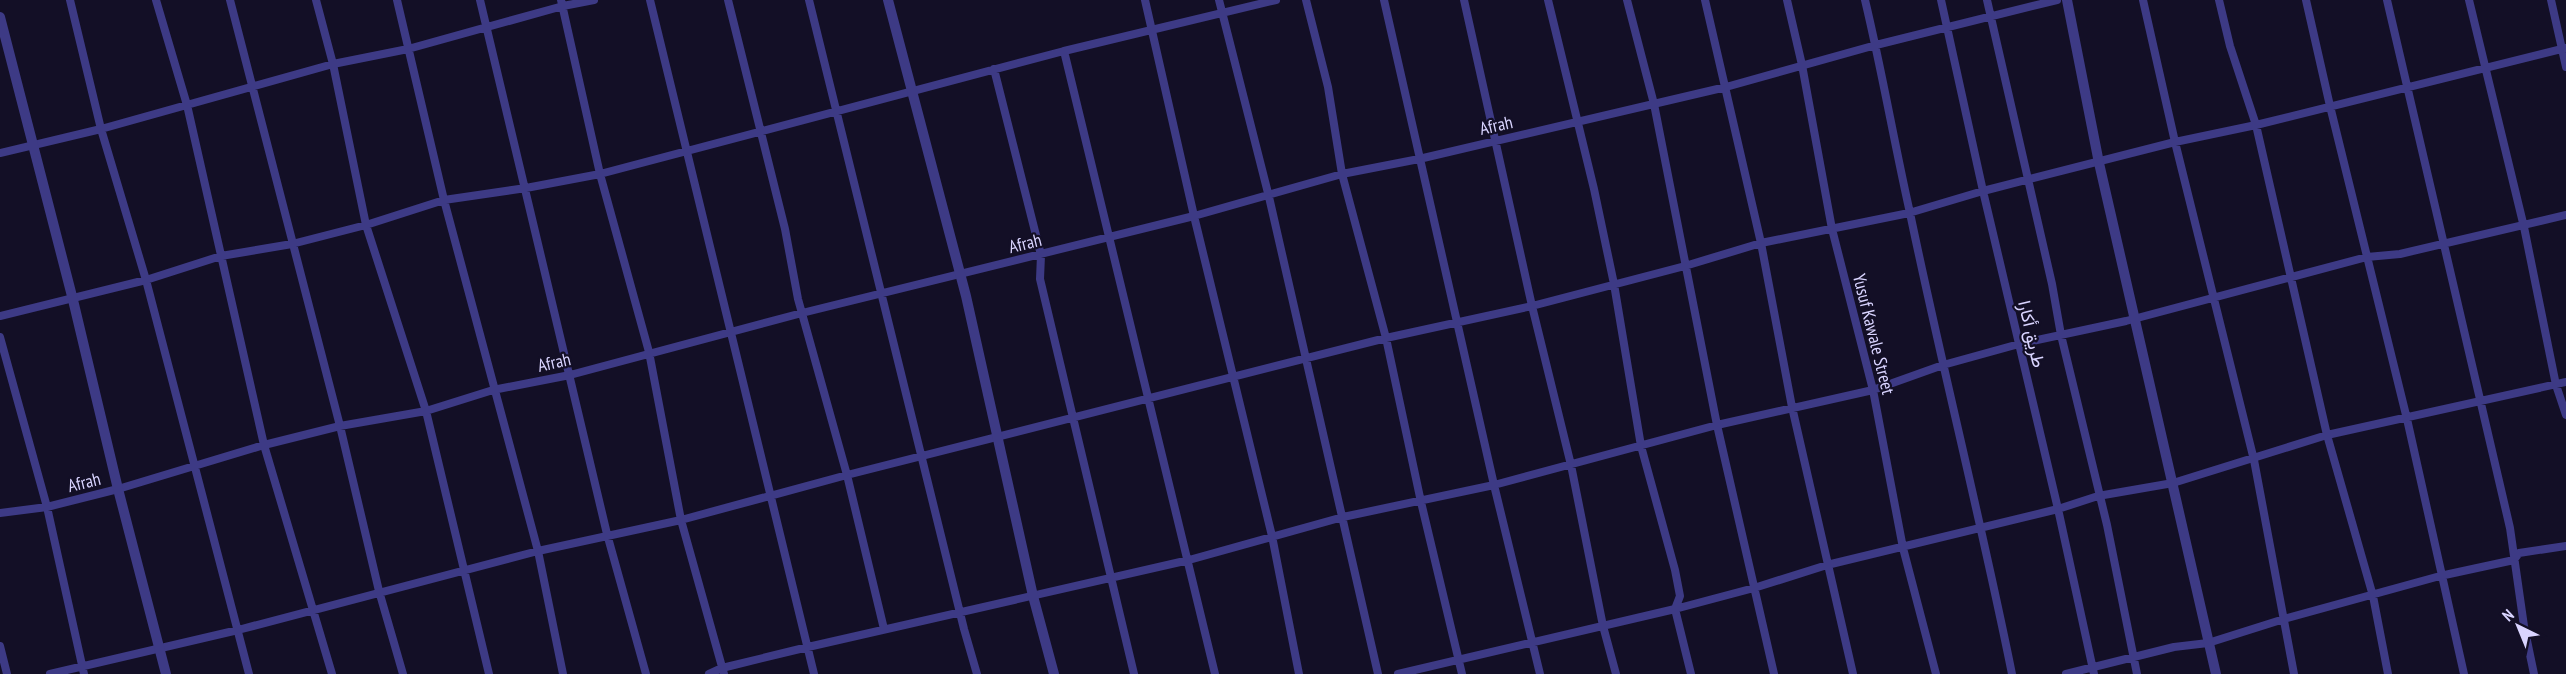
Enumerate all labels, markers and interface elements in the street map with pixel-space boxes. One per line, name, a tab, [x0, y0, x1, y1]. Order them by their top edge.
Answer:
street label: Afrah	[1477, 110, 1515, 140]
street label: Afrah	[1006, 228, 1044, 258]
street label: Yusuf Kawale Street	[1848, 271, 1900, 397]
street label: طريق أكارا	[2013, 298, 2051, 370]
street label: Afrah	[535, 347, 573, 377]
street label: Afrah	[65, 467, 103, 497]
north arrow	[2488, 596, 2548, 656]
text: N	[2498, 605, 2518, 625]

